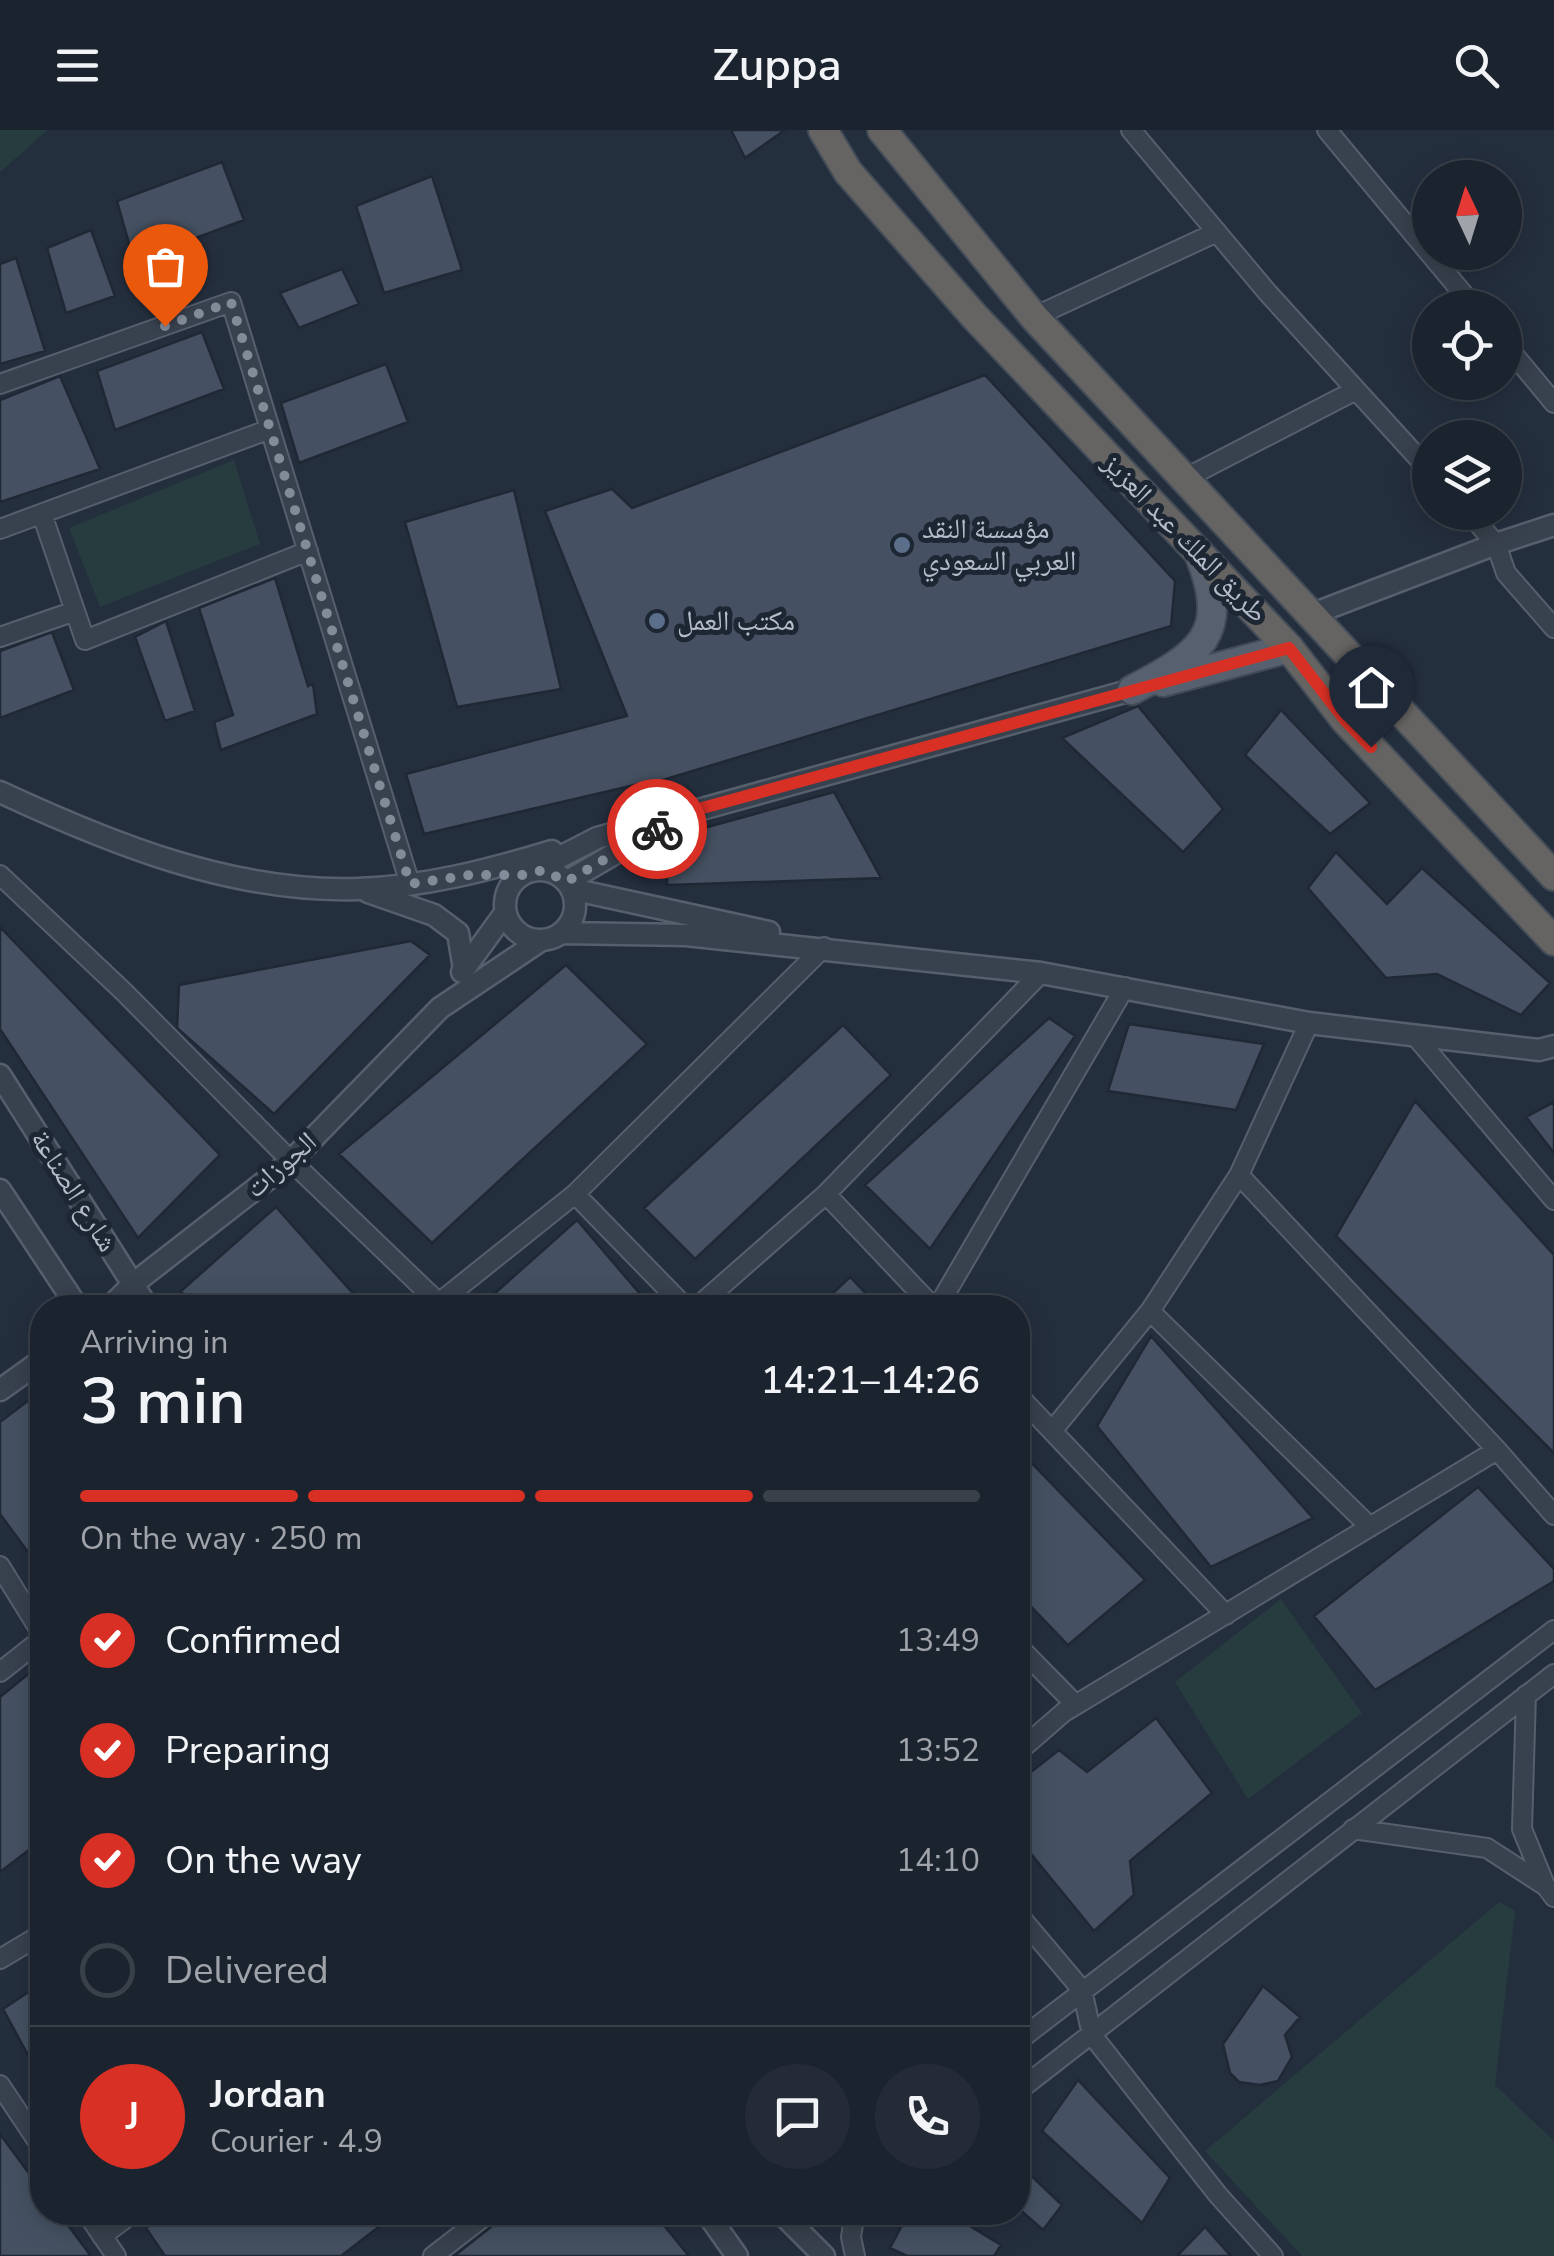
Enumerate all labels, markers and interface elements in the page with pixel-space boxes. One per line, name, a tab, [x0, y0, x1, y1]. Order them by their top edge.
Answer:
text: Zuppa	[712, 35, 842, 96]
icon: menu	[50, 38, 105, 93]
icon: search	[1449, 38, 1504, 93]
north arrow	[1412, 160, 1522, 270]
map controls	[1412, 160, 1522, 530]
pin	[123, 224, 208, 327]
icon: bag	[138, 239, 193, 294]
button: locate	[1412, 290, 1522, 400]
button: layers	[1412, 420, 1522, 530]
street label: طريق الملك عبد العزيز	[1093, 444, 1276, 631]
place label: مؤسسة النقد العربي السعودي	[922, 510, 1076, 583]
marker: مؤسسة النقد العربي السعودي	[891, 534, 913, 556]
place label: مكتب العمل	[677, 602, 795, 640]
marker: مكتب العمل	[646, 610, 668, 632]
pin	[1329, 645, 1414, 748]
icon: home	[1344, 660, 1399, 715]
courier	[607, 779, 707, 879]
icon: bike	[630, 802, 685, 857]
street label: شارع الصناعة	[22, 1123, 126, 1259]
street label: الجوزات	[237, 1123, 325, 1207]
text: Arriving in	[80, 1321, 228, 1364]
text: 14:21–14:26	[761, 1355, 980, 1406]
text: 3 min	[80, 1357, 246, 1446]
text: On the way · 250 m	[80, 1517, 362, 1560]
icon: check	[80, 1613, 135, 1668]
text: Confirmed	[165, 1615, 342, 1666]
text: 13:49	[896, 1619, 980, 1662]
icon: check	[80, 1723, 135, 1778]
text: Preparing	[165, 1725, 331, 1776]
text: 13:52	[896, 1729, 980, 1772]
icon: check	[80, 1833, 135, 1888]
text: On the way	[165, 1835, 361, 1886]
text: 14:10	[896, 1839, 980, 1882]
text: Delivered	[165, 1945, 329, 1996]
button: chat	[745, 2064, 850, 2169]
button: phone	[875, 2064, 980, 2169]
text: Jordan	[210, 2069, 326, 2120]
text: J	[126, 2091, 139, 2142]
text: Courier · 4.9	[210, 2120, 383, 2163]

